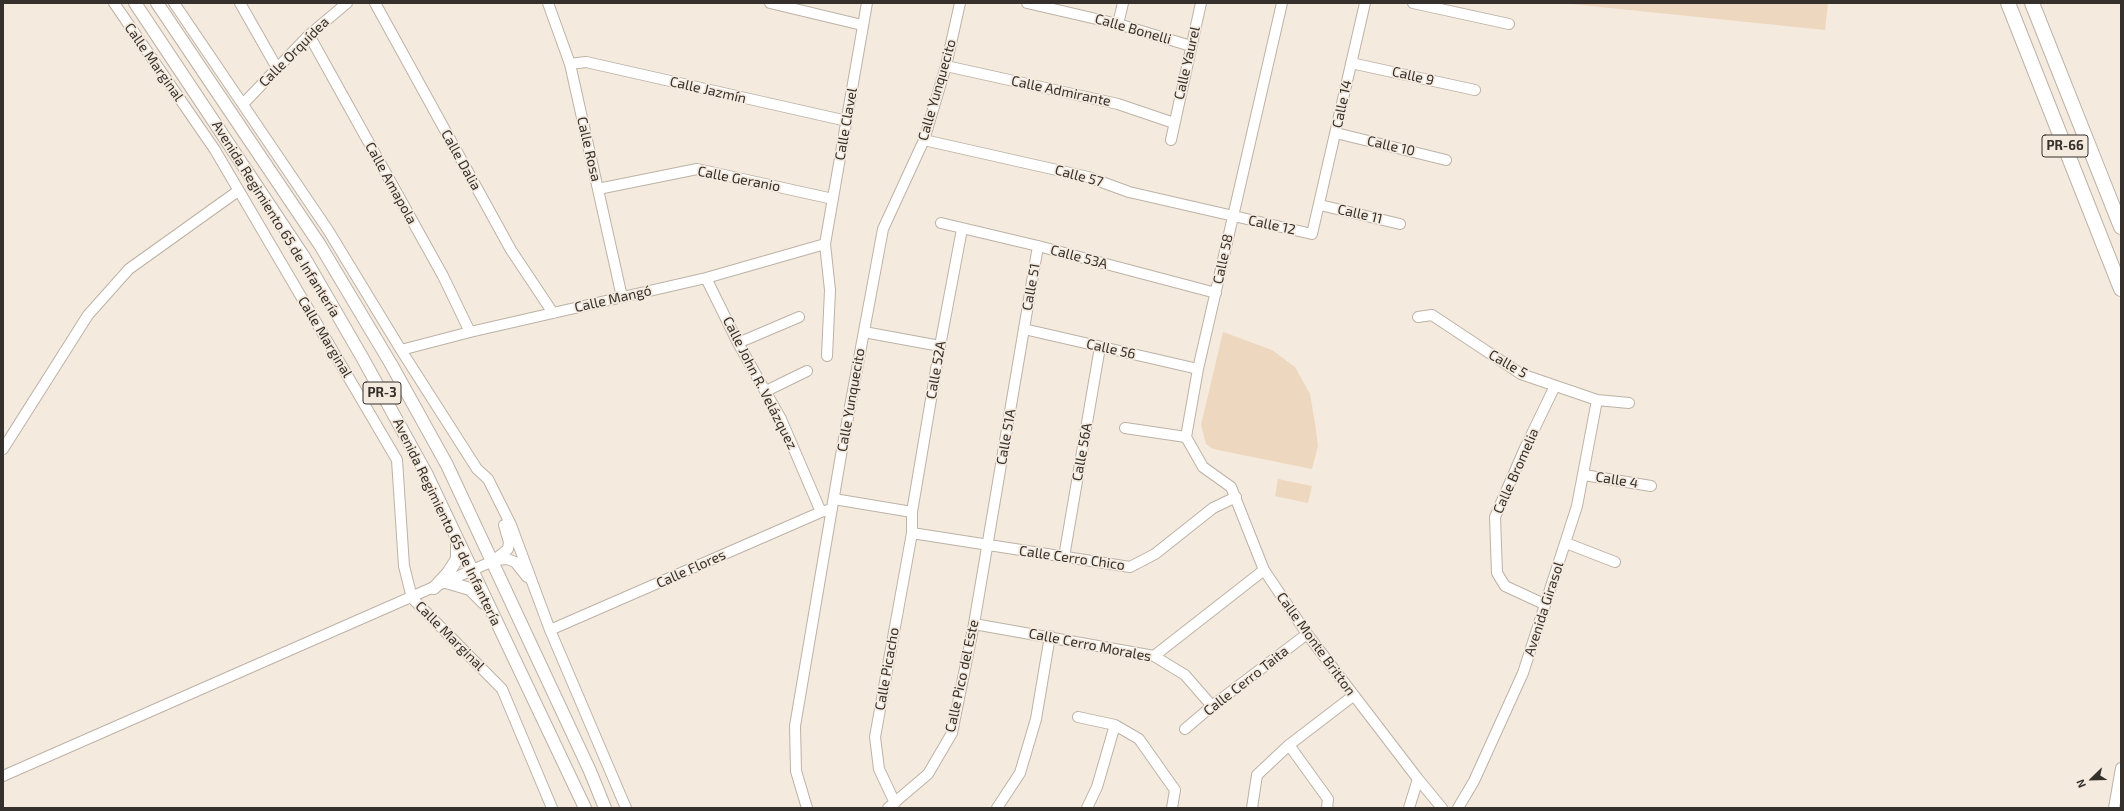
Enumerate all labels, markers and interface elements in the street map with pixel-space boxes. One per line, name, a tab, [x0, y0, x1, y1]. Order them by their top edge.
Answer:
street label: Calle Bonelli	[1093, 10, 1173, 48]
street label: Calle Orquídea	[255, 13, 333, 91]
street label: Calle Marginal	[121, 20, 187, 104]
street label: Calle Yaurel	[1170, 25, 1204, 101]
street label: Calle Yunquecito	[914, 37, 960, 143]
street label: Calle 9	[1390, 63, 1436, 89]
street label: Calle Admirante	[1010, 72, 1112, 110]
street label: Calle Jazmín	[668, 73, 748, 107]
street label: Calle 14	[1329, 78, 1355, 130]
street label: Calle Clavel	[831, 86, 861, 162]
street label: Calle Rosa	[573, 115, 605, 183]
street label: Avenida Regimiento 65 de Infantería	[208, 118, 344, 320]
street label: Calle Dalia	[437, 127, 485, 193]
street label: Calle 10	[1365, 132, 1417, 160]
road number: PR-66	[2042, 135, 2088, 157]
street label: Calle Amapola	[362, 139, 420, 227]
street label: Calle 57	[1053, 162, 1105, 190]
street label: Calle Geranio	[696, 163, 782, 195]
street label: Calle 11	[1336, 201, 1384, 227]
street label: Calle 12	[1247, 212, 1297, 238]
street label: Calle 58	[1210, 232, 1236, 286]
street label: Calle 53A	[1049, 241, 1109, 273]
street label: Calle 51	[1019, 262, 1043, 312]
street label: Calle Mangó	[573, 282, 653, 316]
street label: Calle Marginal	[294, 293, 356, 381]
street label: Calle John R. Velázquez	[719, 314, 801, 452]
street label: Calle 56	[1085, 335, 1137, 363]
street label: Calle 52A	[923, 340, 949, 400]
street label: Calle 5	[1486, 346, 1530, 382]
street label: Calle Yunquecito	[834, 347, 868, 453]
road number: PR-3	[363, 382, 401, 404]
street label: Calle 51A	[993, 408, 1019, 466]
street label: Avenida Regimiento 65 de Infantería	[389, 416, 505, 628]
street label: Calle 56A	[1069, 422, 1095, 482]
street label: Calle Bromelia	[1490, 426, 1542, 516]
street label: Calle 4	[1594, 468, 1640, 492]
street label: Calle Cerro Chico	[1018, 542, 1126, 574]
street label: Calle Flores	[654, 546, 728, 592]
street label: Avenida Girasol	[1521, 560, 1567, 658]
street label: Calle Monte Britton	[1273, 589, 1359, 699]
street label: Calle Marginal	[412, 598, 488, 674]
street label: Calle Pico del Este	[942, 618, 982, 734]
street label: Calle Cerro Morales	[1027, 625, 1153, 665]
street label: Calle Picacho	[871, 626, 903, 712]
street label: Calle Cerro Taita	[1200, 643, 1292, 719]
north arrow	[2072, 759, 2112, 799]
text: N	[2073, 778, 2088, 790]

